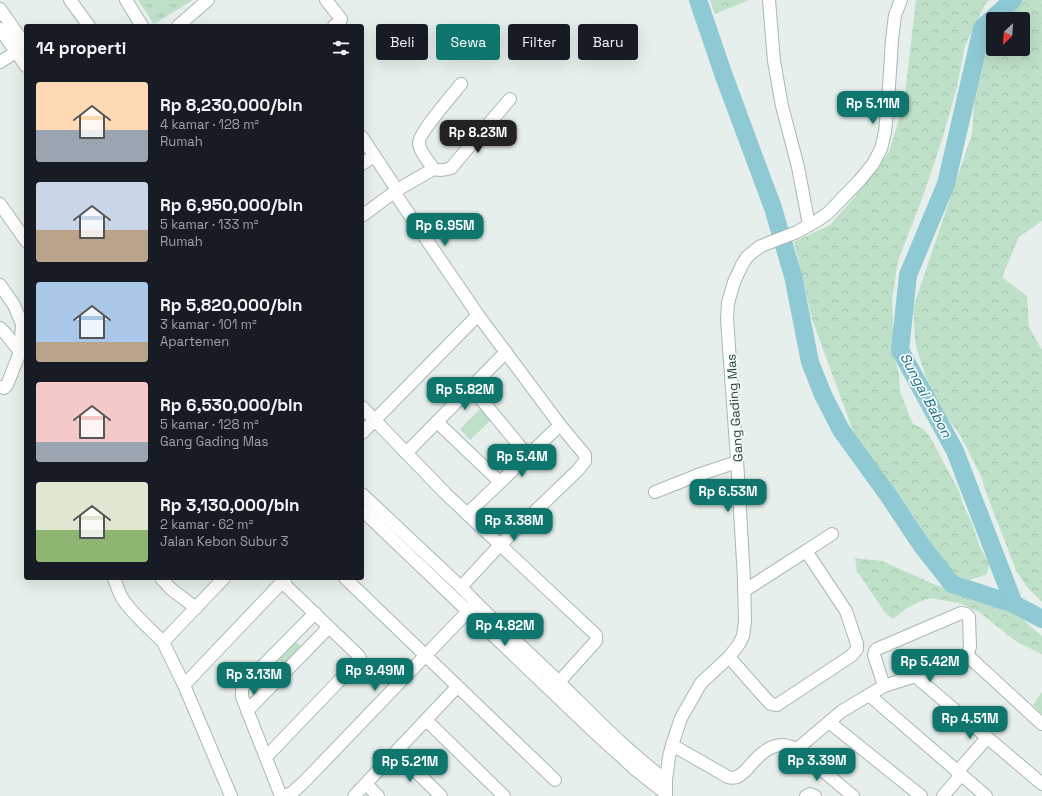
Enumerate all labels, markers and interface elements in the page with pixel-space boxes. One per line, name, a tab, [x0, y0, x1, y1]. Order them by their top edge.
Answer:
north arrow	[986, 12, 1030, 56]
map controls	[986, 12, 1030, 56]
chip: Beli	[376, 24, 428, 60]
chip: Sewa	[436, 24, 500, 60]
chip: Filter	[508, 24, 570, 60]
chip: Baru	[578, 24, 638, 60]
text: 14 properti	[36, 37, 126, 59]
icon: filters	[330, 37, 352, 59]
pin: Rp 5.11M	[832, 91, 914, 125]
text: Rp 8,230,000/bln	[160, 94, 303, 116]
text: Rp 5.11M	[846, 95, 900, 112]
icon: home	[68, 98, 116, 146]
text: 4 kamar · 128 m²	[160, 116, 259, 133]
pin: Rp 8.23M	[437, 120, 519, 154]
text: Rp 8.23M	[449, 124, 507, 141]
text: Rumah	[160, 133, 203, 150]
text: Rp 6,950,000/bln	[160, 194, 303, 216]
icon: home	[68, 198, 116, 246]
pin: Rp 6.95M	[404, 213, 486, 247]
text: 5 kamar · 133 m²	[160, 216, 259, 233]
text: Rp 6.95M	[416, 217, 474, 234]
text: Rumah	[160, 233, 203, 250]
text: Rp 5,820,000/bln	[160, 294, 303, 316]
icon: home	[68, 298, 116, 346]
text: 3 kamar · 101 m²	[160, 316, 257, 333]
text: Apartemen	[160, 333, 229, 350]
water label: Sungai Babon	[896, 350, 956, 441]
street label: Gang Gading Mas	[722, 353, 747, 463]
pin: Rp 5.82M	[424, 377, 506, 411]
text: Rp 5.82M	[436, 381, 494, 398]
text: Rp 6,530,000/bln	[160, 394, 303, 416]
icon: home	[68, 398, 116, 446]
text: 5 kamar · 128 m²	[160, 416, 259, 433]
text: Gang Gading Mas	[160, 433, 268, 450]
pin: Rp 5.4M	[485, 444, 559, 478]
text: Rp 5.4M	[496, 448, 548, 465]
pin: Rp 6.53M	[687, 479, 769, 513]
text: Rp 6.53M	[699, 483, 757, 500]
text: Rp 3,130,000/bln	[160, 494, 299, 516]
icon: home	[68, 498, 116, 546]
pin: Rp 3.38M	[473, 508, 555, 542]
text: Rp 3.38M	[485, 512, 543, 529]
text: 2 kamar · 62 m²	[160, 516, 253, 533]
text: Jalan Kebon Subur 3	[160, 533, 288, 550]
pin: Rp 4.82M	[464, 613, 546, 647]
text: Rp 4.82M	[476, 617, 534, 634]
pin: Rp 5.42M	[889, 649, 971, 683]
text: Rp 5.42M	[901, 653, 959, 670]
pin: Rp 9.49M	[334, 658, 416, 692]
pin: Rp 3.13M	[213, 662, 295, 696]
text: Rp 9.49M	[345, 662, 405, 679]
text: Rp 3.13M	[226, 666, 282, 683]
pin: Rp 4.51M	[929, 706, 1011, 740]
text: Rp 4.51M	[942, 710, 998, 727]
pin: Rp 3.39M	[776, 748, 858, 782]
pin: Rp 5.21M	[369, 749, 451, 783]
text: Rp 3.39M	[788, 752, 847, 769]
text: Rp 5.21M	[382, 753, 438, 770]

